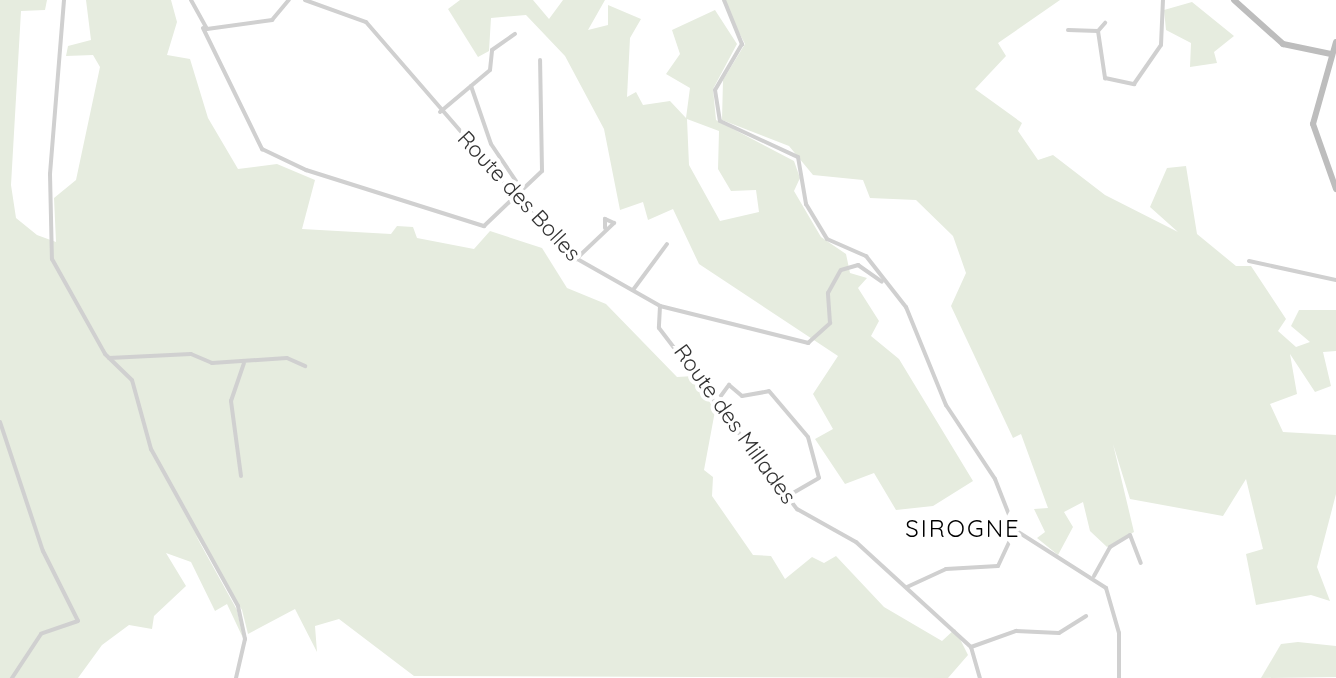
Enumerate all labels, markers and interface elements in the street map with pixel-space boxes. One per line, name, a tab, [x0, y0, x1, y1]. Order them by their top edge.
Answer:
street label: Route des Bolles	[452, 125, 586, 267]
street label: Route des Millades	[668, 339, 802, 509]
district label: SIROGNE	[905, 515, 1021, 543]

